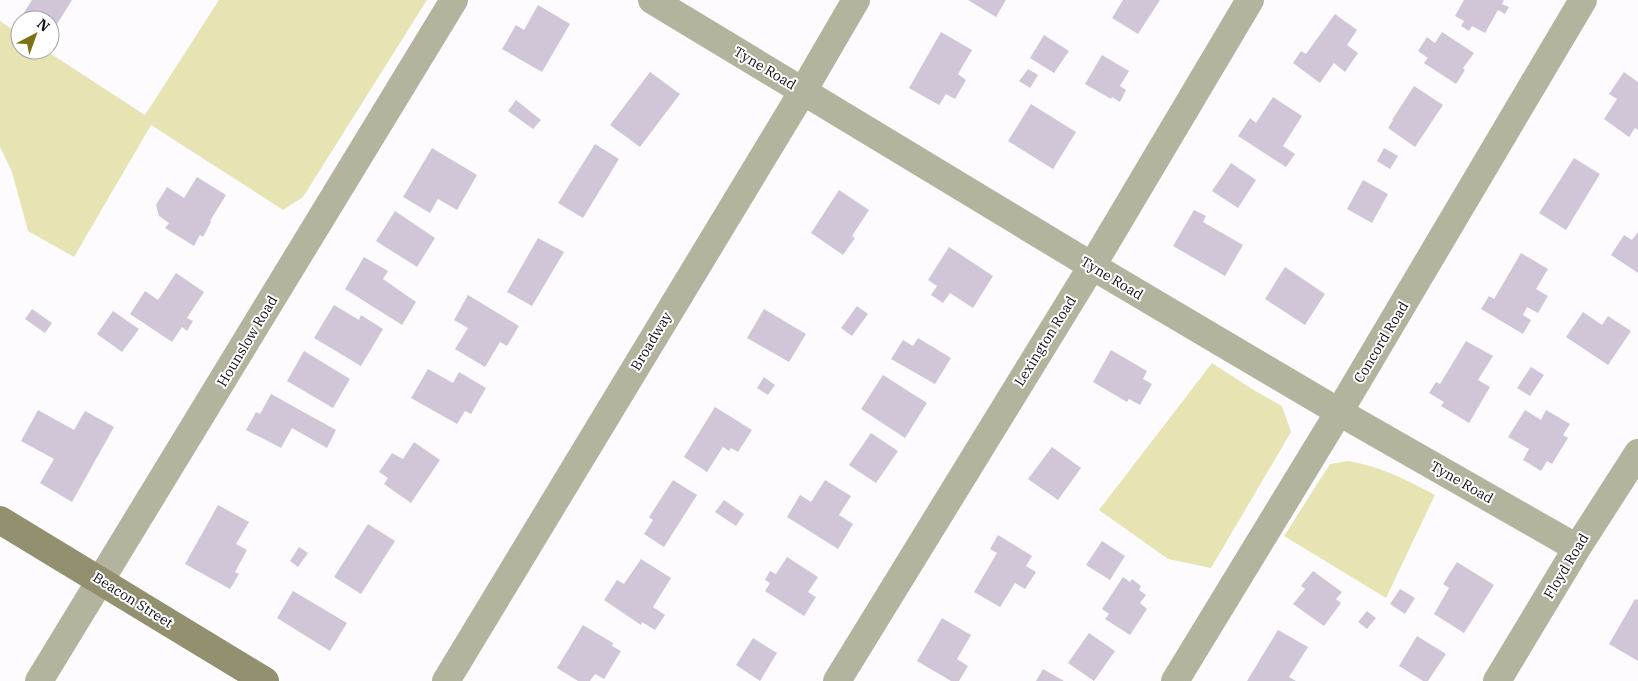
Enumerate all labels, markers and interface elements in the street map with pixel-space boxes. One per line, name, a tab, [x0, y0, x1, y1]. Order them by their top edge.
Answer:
north arrow	[10, 10, 60, 60]
text: N	[33, 15, 54, 36]
street label: Tyne Road	[730, 42, 800, 94]
street label: Tyne Road	[1077, 252, 1147, 304]
street label: Hounslow Road	[213, 292, 281, 390]
street label: Lexington Road	[1010, 292, 1080, 389]
street label: Concord Road	[1350, 297, 1413, 386]
street label: Broadway	[626, 308, 676, 374]
street label: Tyne Road	[1427, 457, 1497, 507]
street label: Floyd Road	[1539, 530, 1593, 602]
street label: Beacon Street	[90, 568, 176, 632]

